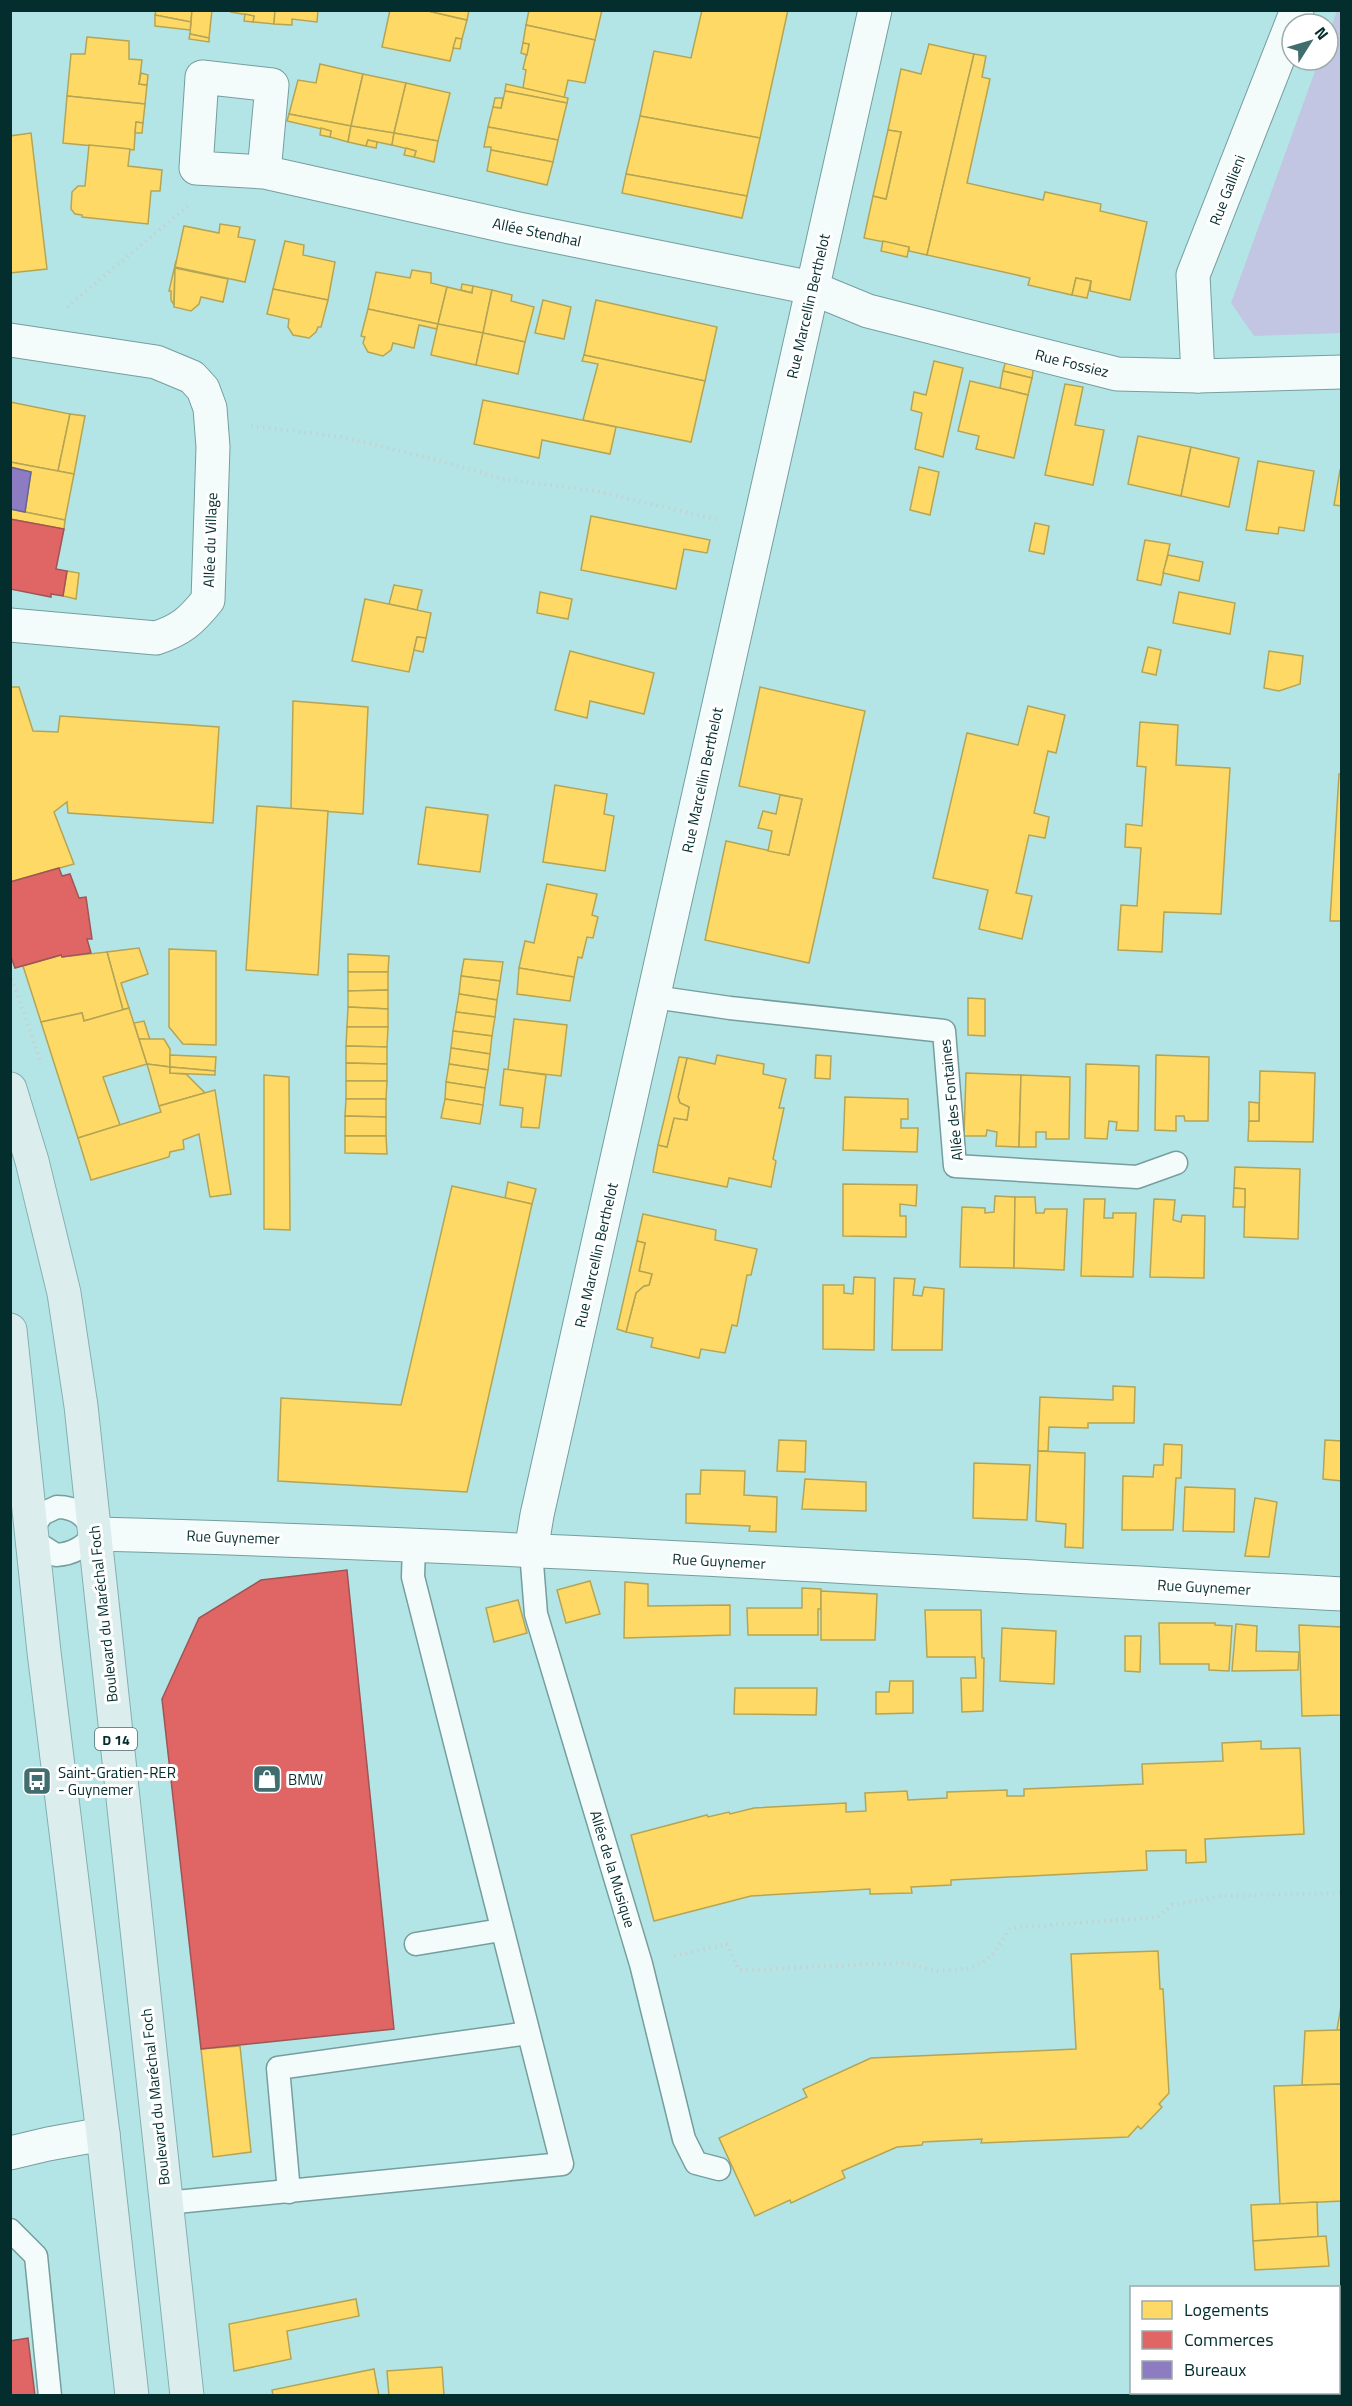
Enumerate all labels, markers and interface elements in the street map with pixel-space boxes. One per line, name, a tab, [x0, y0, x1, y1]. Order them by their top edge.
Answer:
north arrow	[1280, 12, 1340, 72]
text: N	[1309, 21, 1335, 45]
street label: Rue Gallieni	[1203, 151, 1251, 229]
street label: Allée Stendhal	[491, 211, 583, 253]
street label: Rue Marcellin Berthelot	[780, 230, 836, 381]
street label: Rue Fossiez	[1033, 343, 1111, 383]
street label: Allée du Village	[197, 492, 223, 588]
street label: Rue Marcellin Berthelot	[675, 704, 729, 855]
street label: Allée des Fontaines	[933, 1038, 969, 1162]
street label: Rue Marcellin Berthelot	[568, 1179, 624, 1330]
street label: Boulevard du Maréchal Foch	[82, 1524, 124, 1704]
street label: Rue Guynemer	[186, 1524, 280, 1550]
street label: Rue Guynemer	[672, 1547, 766, 1575]
street label: Rue Guynemer	[1157, 1573, 1251, 1601]
road number: D 14	[95, 1728, 137, 1750]
place label: Saint-Gratien-RER - Guynemer	[58, 1761, 176, 1801]
shop icon: BMW	[251, 1763, 283, 1795]
bus stop icon: Saint-Gratien-RER - Guynemer	[21, 1765, 53, 1797]
place label: BMW	[288, 1768, 323, 1791]
street label: Allée de la Musique	[584, 1807, 642, 1931]
street label: Boulevard du Maréchal Foch	[134, 2007, 176, 2187]
legend	[1130, 2286, 1340, 2394]
text: Logements	[1184, 2296, 1269, 2323]
text: Commerces	[1184, 2326, 1274, 2353]
text: Bureaux	[1184, 2356, 1247, 2383]

